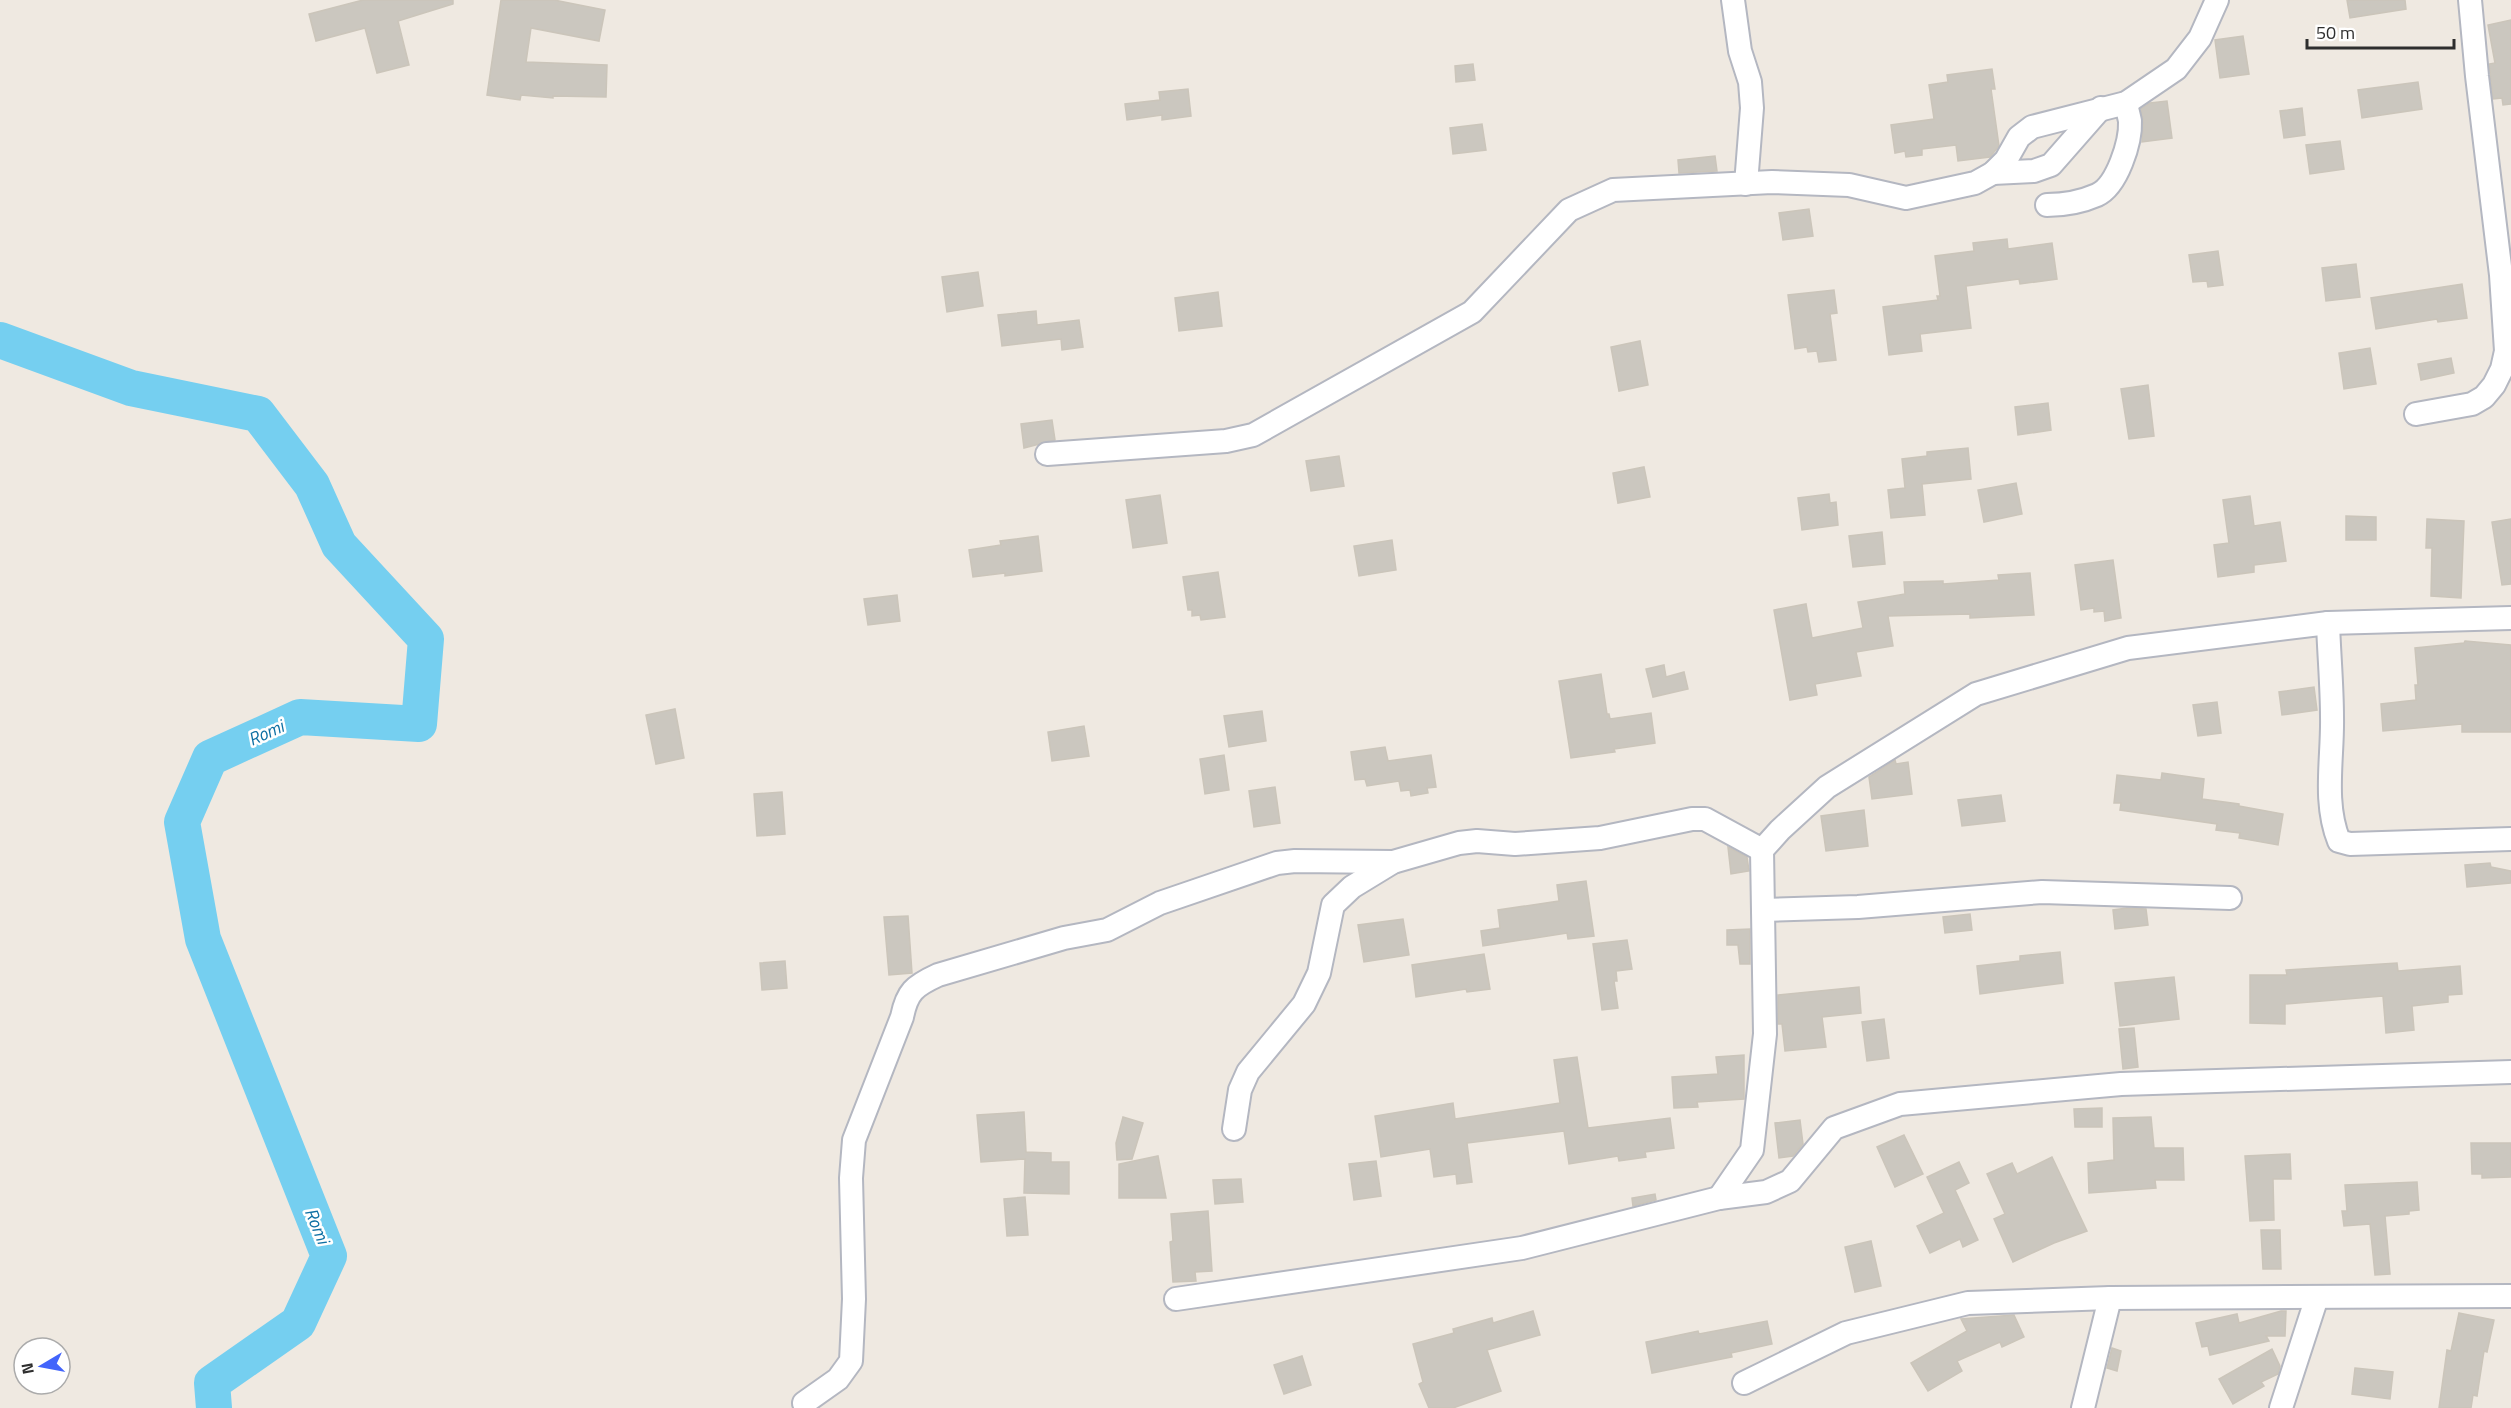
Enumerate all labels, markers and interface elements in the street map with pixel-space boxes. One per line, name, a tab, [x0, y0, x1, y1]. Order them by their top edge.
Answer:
scale bar	[2307, 12, 2454, 50]
text: 50 m	[2316, 19, 2355, 46]
water label: Romi	[244, 712, 290, 752]
water label: Romi	[298, 1204, 338, 1250]
north arrow	[12, 1336, 72, 1396]
text: N	[14, 1361, 40, 1376]

